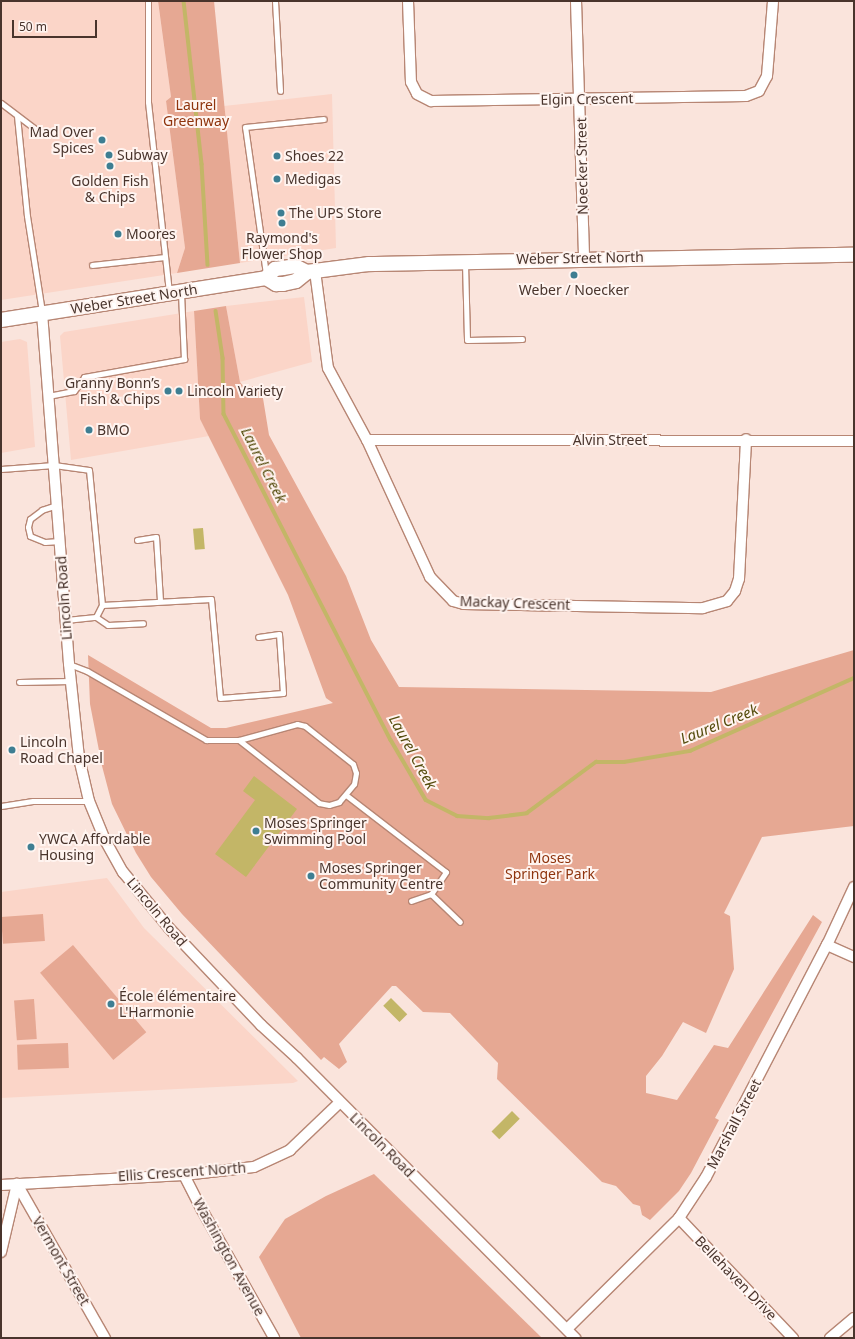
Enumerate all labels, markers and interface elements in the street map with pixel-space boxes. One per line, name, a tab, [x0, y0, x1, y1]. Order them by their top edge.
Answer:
scale bar	[14, 12, 99, 38]
text: 50 m	[19, 18, 47, 35]
street label: Elgin Crescent	[540, 90, 634, 108]
park label: Laurel Greenway	[163, 97, 229, 130]
street label: Noecker Street	[573, 117, 591, 215]
place label: Mad Over Spices	[29, 124, 94, 156]
marker: Mad Over Spices	[97, 135, 107, 145]
place label: Subway	[117, 147, 168, 163]
place label: Shoes 22	[285, 148, 344, 164]
marker: Subway	[104, 150, 114, 160]
marker: Shoes 22	[272, 151, 282, 161]
marker: Golden Fish & Chips	[105, 161, 115, 171]
place label: Medigas	[285, 171, 341, 187]
place label: Golden Fish & Chips	[71, 173, 149, 206]
marker: Medigas	[272, 174, 282, 184]
place label: The UPS Store	[289, 205, 382, 221]
marker: The UPS Store	[276, 208, 286, 218]
marker: Raymond's Flower Shop	[277, 218, 287, 228]
place label: Moores	[126, 226, 176, 242]
marker: Moores	[113, 229, 123, 239]
place label: Raymond's Flower Shop	[242, 230, 322, 262]
street label: Weber Street North	[516, 248, 644, 268]
marker: Weber / Noecker	[569, 270, 579, 280]
street label: Weber Street North	[70, 281, 198, 317]
place label: Weber / Noecker	[519, 282, 629, 298]
place label: Granny Bonn’s Fish & Chips	[65, 375, 160, 408]
place label: Lincoln Variety	[187, 383, 283, 399]
marker: Granny Bonn’s Fish & Chips	[163, 386, 173, 396]
marker: Lincoln Variety	[174, 386, 184, 396]
place label: BMO	[97, 422, 130, 438]
water label: Laurel Creek	[237, 424, 291, 506]
marker: BMO	[84, 425, 94, 435]
street label: Alvin Street	[573, 432, 647, 448]
street label: Lincoln Road	[53, 555, 75, 641]
street label: Mackay Crescent	[459, 593, 571, 613]
water label: Laurel Creek	[678, 700, 760, 748]
water label: Laurel Creek	[385, 712, 441, 792]
place label: Lincoln Road Chapel	[20, 734, 103, 766]
marker: Lincoln Road Chapel	[7, 745, 17, 755]
place label: Moses Springer Swimming Pool	[264, 815, 367, 848]
marker: Moses Springer Swimming Pool	[251, 826, 261, 836]
place label: YWCA Affordable Housing	[39, 831, 150, 864]
marker: YWCA Affordable Housing	[26, 842, 36, 852]
park label: Moses Springer Park	[505, 850, 595, 882]
place label: Moses Springer Community Centre	[319, 860, 443, 892]
marker: Moses Springer Community Centre	[306, 871, 316, 881]
street label: Lincoln Road	[123, 874, 191, 950]
place label: École élémentaire L'Harmonie	[119, 988, 236, 1020]
marker: École élémentaire L'Harmonie	[106, 999, 116, 1009]
street label: Marshall Street	[703, 1076, 765, 1172]
street label: Lincoln Road	[346, 1109, 418, 1181]
street label: Ellis Crescent North	[117, 1159, 247, 1185]
street label: Washington Avenue	[190, 1195, 268, 1319]
street label: Vermont Street	[29, 1214, 93, 1308]
street label: Bellehaven Drive	[692, 1232, 780, 1324]

